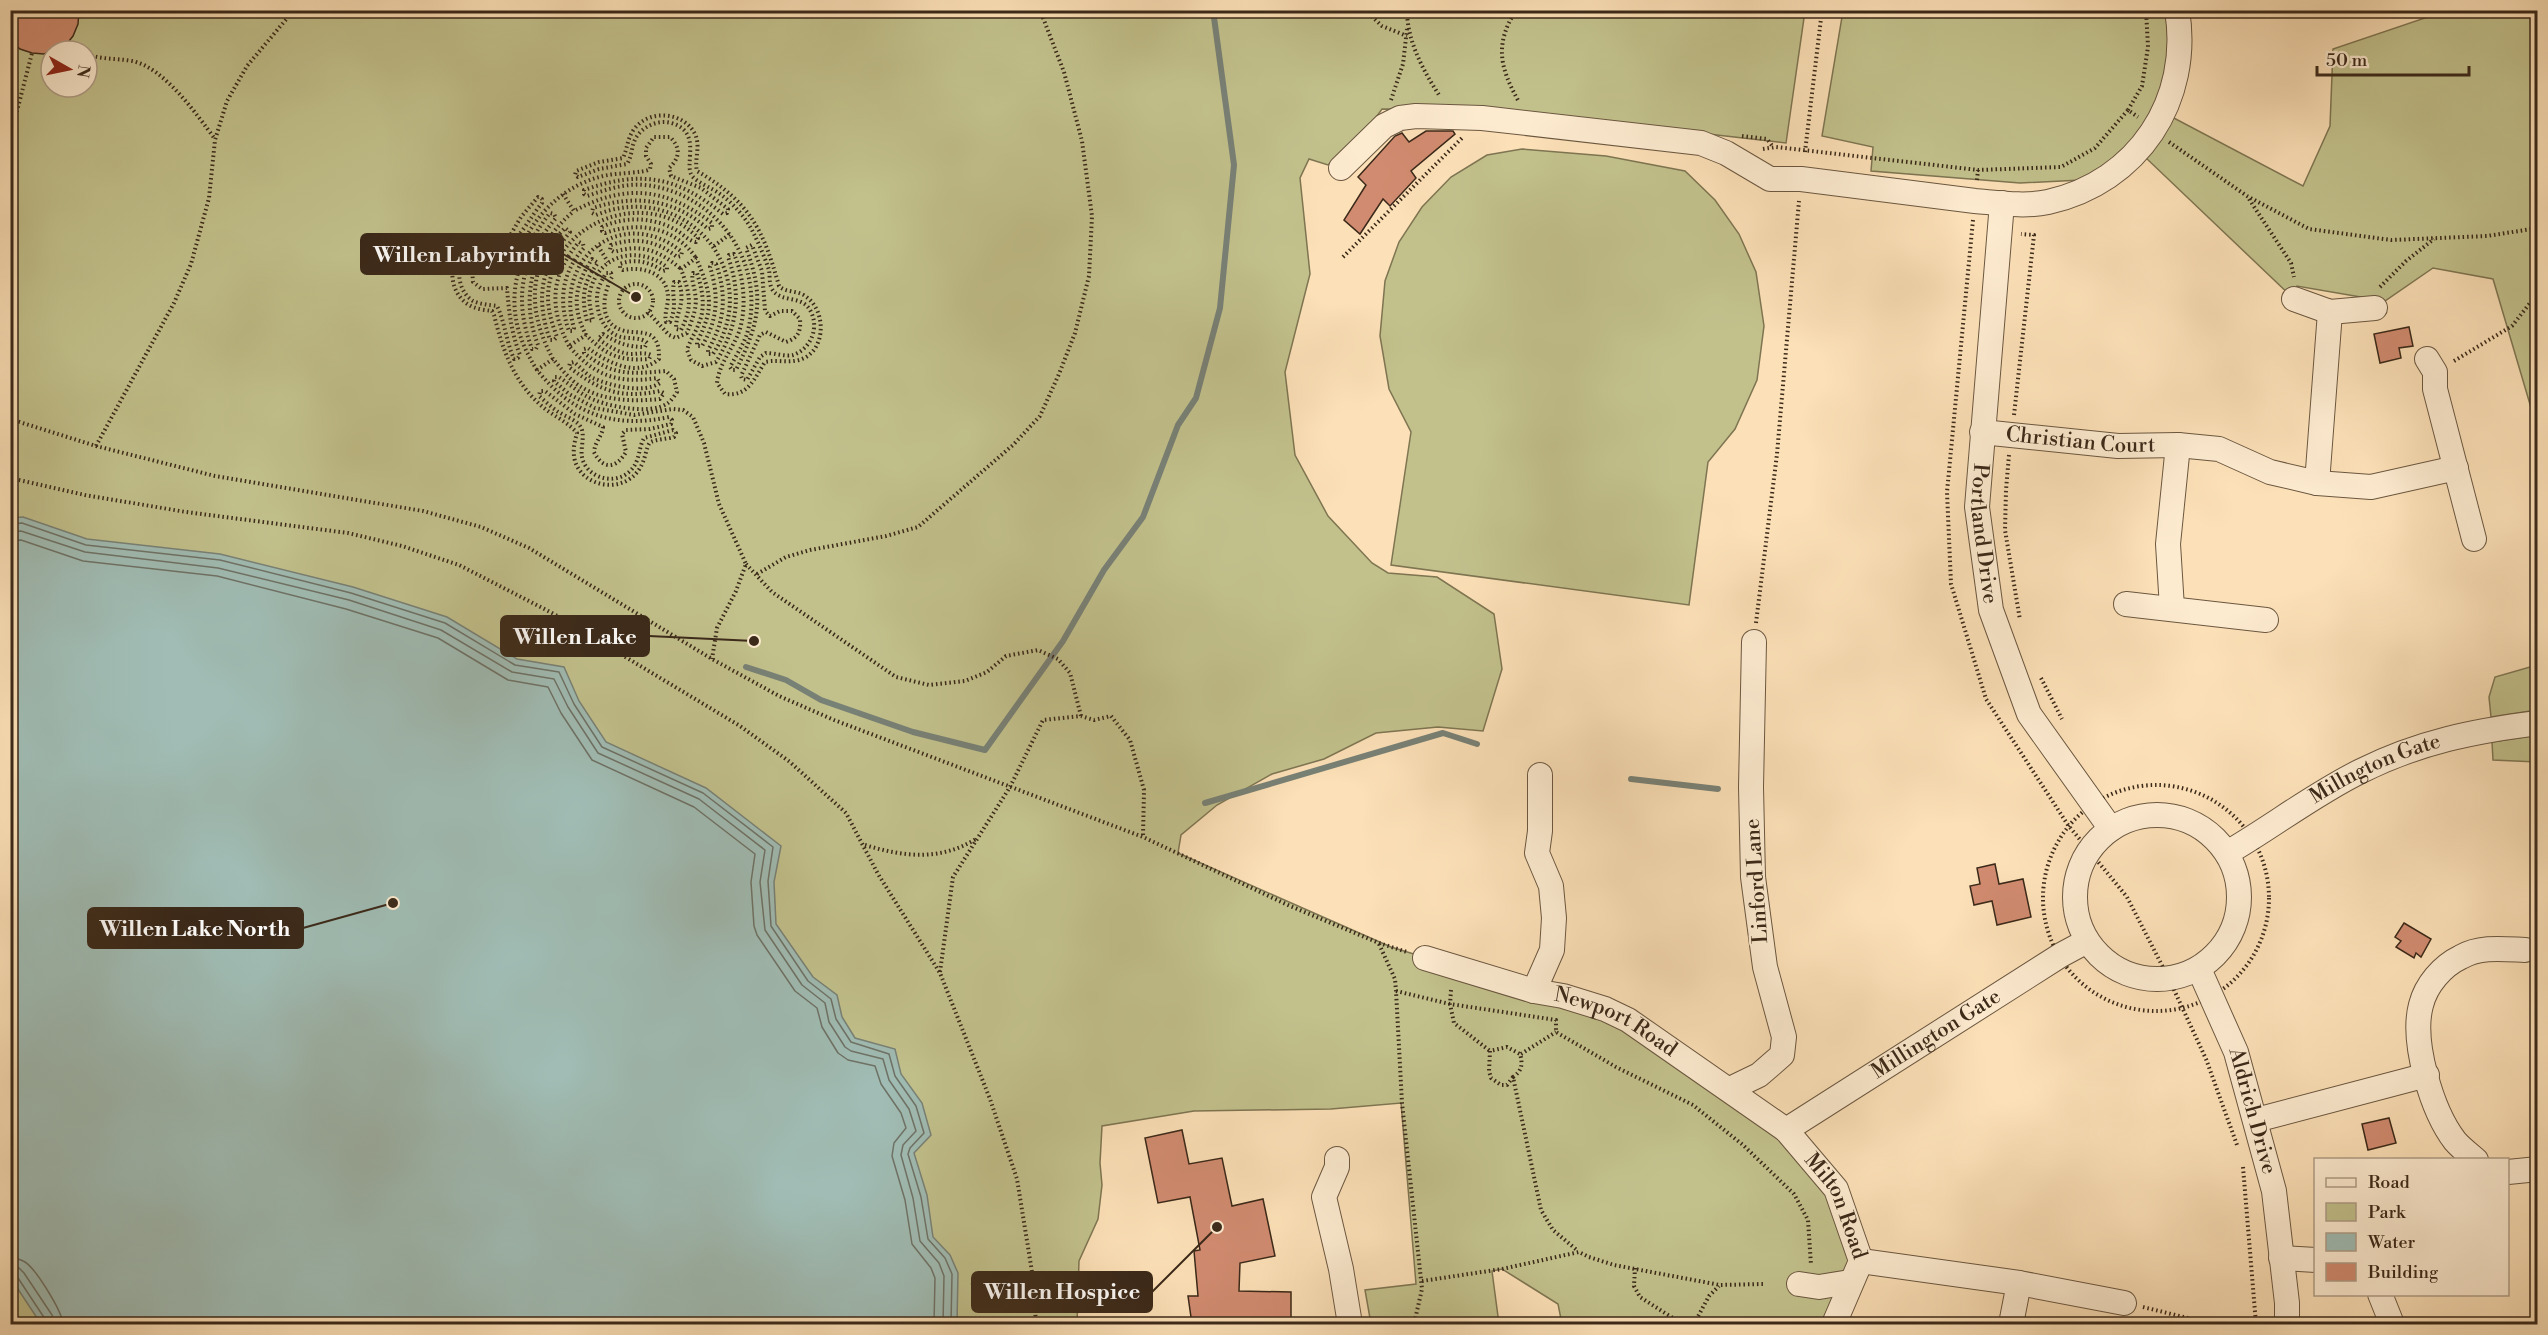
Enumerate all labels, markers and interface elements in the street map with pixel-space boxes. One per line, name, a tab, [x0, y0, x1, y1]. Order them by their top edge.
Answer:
north arrow	[39, 39, 99, 99]
scale bar	[2317, 39, 2468, 77]
text: 50 m	[2326, 49, 2368, 72]
text: N	[72, 63, 94, 79]
callout: Willen Labyrinth	[361, 234, 563, 274]
text: Willen Labyrinth	[372, 242, 551, 269]
street label: Christian Court	[2005, 422, 2156, 459]
street label: Portland Drive	[1964, 462, 2003, 605]
callout: Willen Lake	[501, 616, 649, 656]
text: Willen Lake	[512, 624, 637, 651]
street label: Millngton Gate	[2305, 729, 2443, 810]
street label: Linford Lane	[1740, 818, 1774, 944]
callout: Willen Lake North	[88, 908, 303, 948]
text: Willen Lake North	[99, 916, 291, 943]
street label: Newport Road	[1552, 982, 1682, 1063]
street label: Millington Gate	[1867, 984, 2006, 1085]
street label: Aldrich Drive	[2222, 1044, 2282, 1177]
street label: Milton Road	[1798, 1148, 1872, 1263]
legend	[2314, 1158, 2509, 1296]
text: Road	[2368, 1171, 2411, 1194]
text: Park	[2368, 1201, 2407, 1224]
text: Water	[2367, 1231, 2416, 1254]
text: Building	[2367, 1261, 2439, 1284]
callout: Willen Hospice	[972, 1272, 1152, 1312]
text: Willen Hospice	[983, 1279, 1140, 1306]

